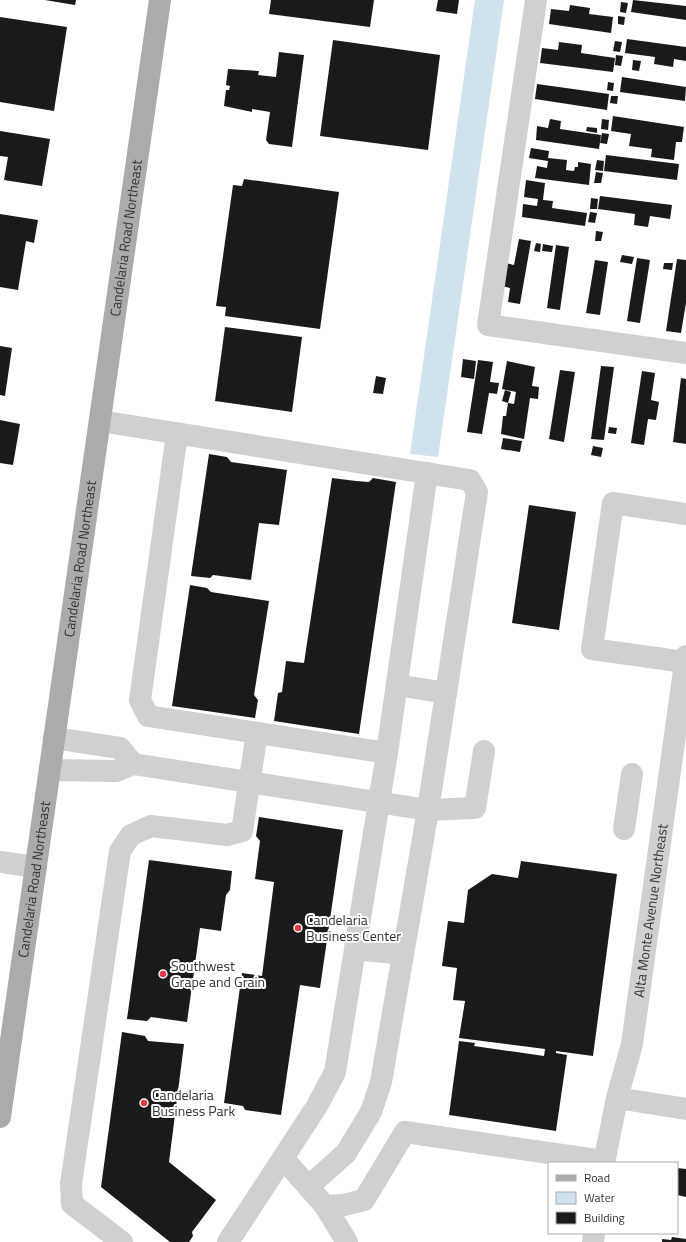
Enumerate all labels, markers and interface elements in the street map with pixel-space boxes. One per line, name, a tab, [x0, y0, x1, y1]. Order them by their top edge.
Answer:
street label: Candelaria Road Northeast	[104, 158, 147, 318]
street label: Candelaria Road Northeast	[58, 479, 101, 638]
street label: Candelaria Road Northeast	[12, 800, 55, 959]
street label: Alta Monte Avenue Northeast	[628, 822, 673, 999]
place label: Candelaria Business Center	[306, 909, 401, 946]
marker: Candelaria Business Center	[293, 923, 303, 933]
place label: Southwest Grape and Grain	[171, 955, 265, 992]
marker: Southwest Grape and Grain	[158, 969, 168, 979]
place label: Candelaria Business Park	[152, 1084, 235, 1121]
marker: Candelaria Business Park	[139, 1098, 149, 1108]
legend	[548, 1162, 678, 1234]
text: Road	[584, 1168, 610, 1187]
text: Water	[584, 1188, 615, 1207]
text: Building	[584, 1208, 625, 1227]

